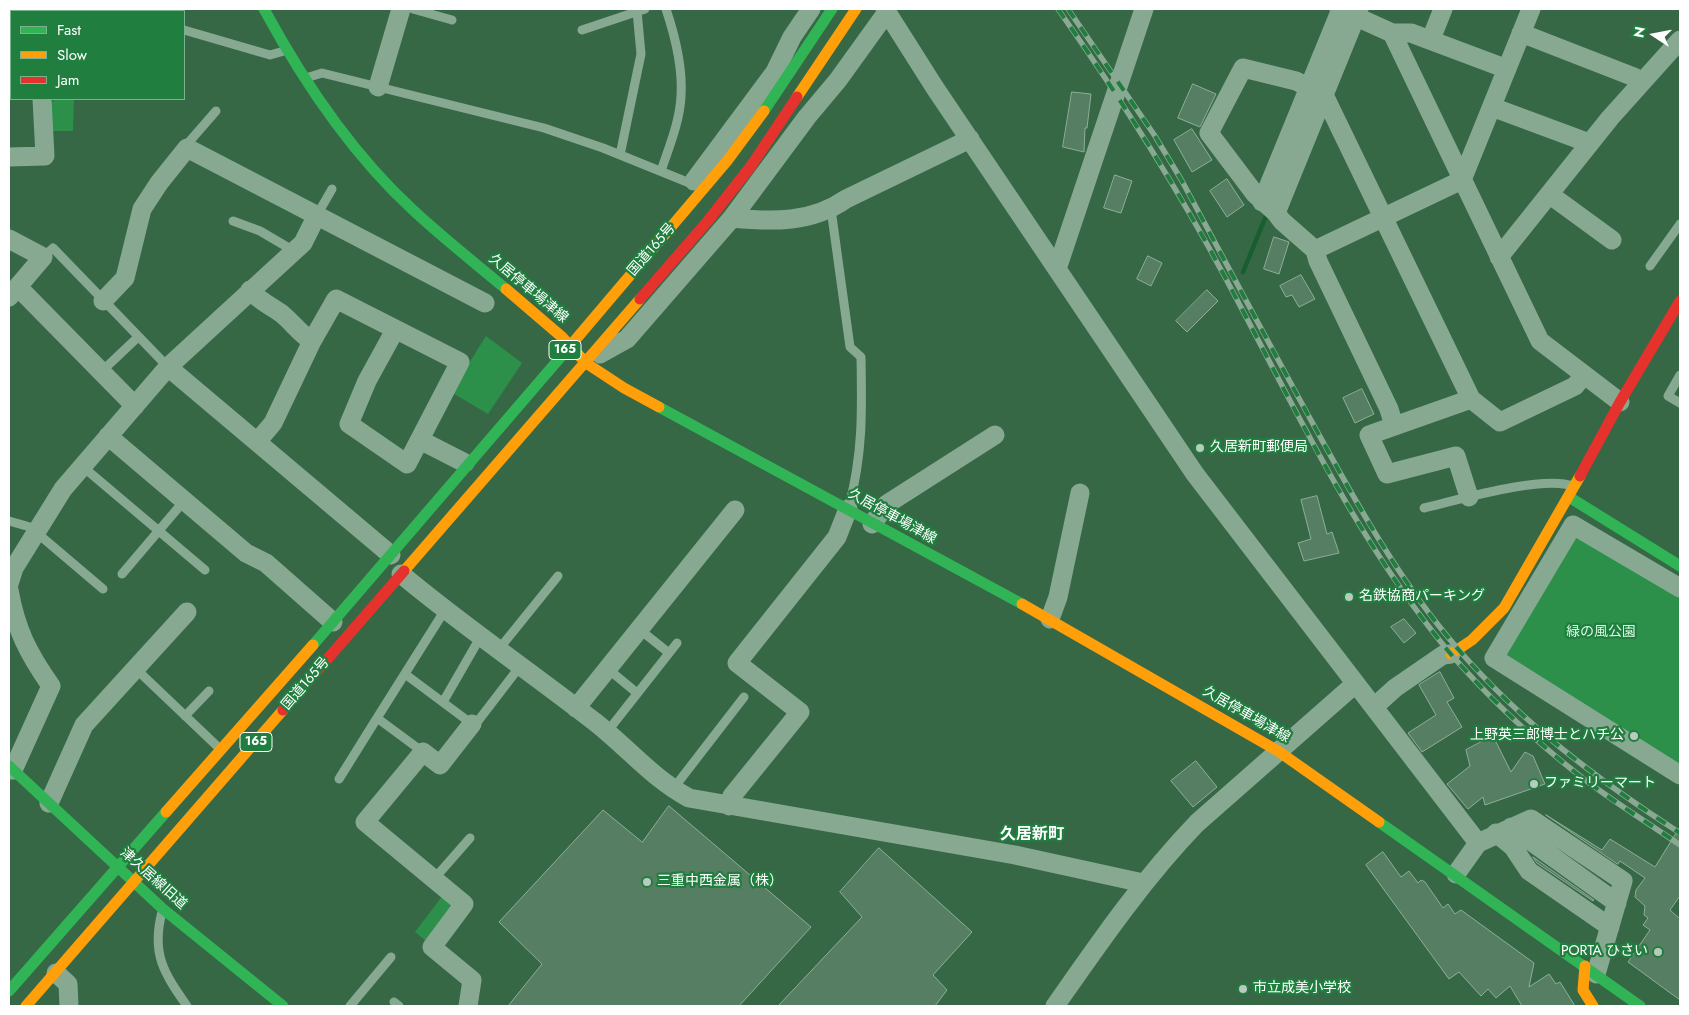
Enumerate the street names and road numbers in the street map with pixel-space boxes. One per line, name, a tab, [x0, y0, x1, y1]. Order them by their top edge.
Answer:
street label: 国道165号	[625, 220, 679, 280]
street label: 久居停車場津線	[485, 251, 571, 327]
road number: 165	[549, 340, 581, 360]
street label: 久居停車場津線	[845, 486, 939, 548]
street label: 国道165号	[279, 654, 333, 714]
street label: 久居停車場津線	[1199, 683, 1293, 747]
road number: 165	[240, 732, 272, 752]
street label: 津久居線旧道	[116, 845, 190, 913]

